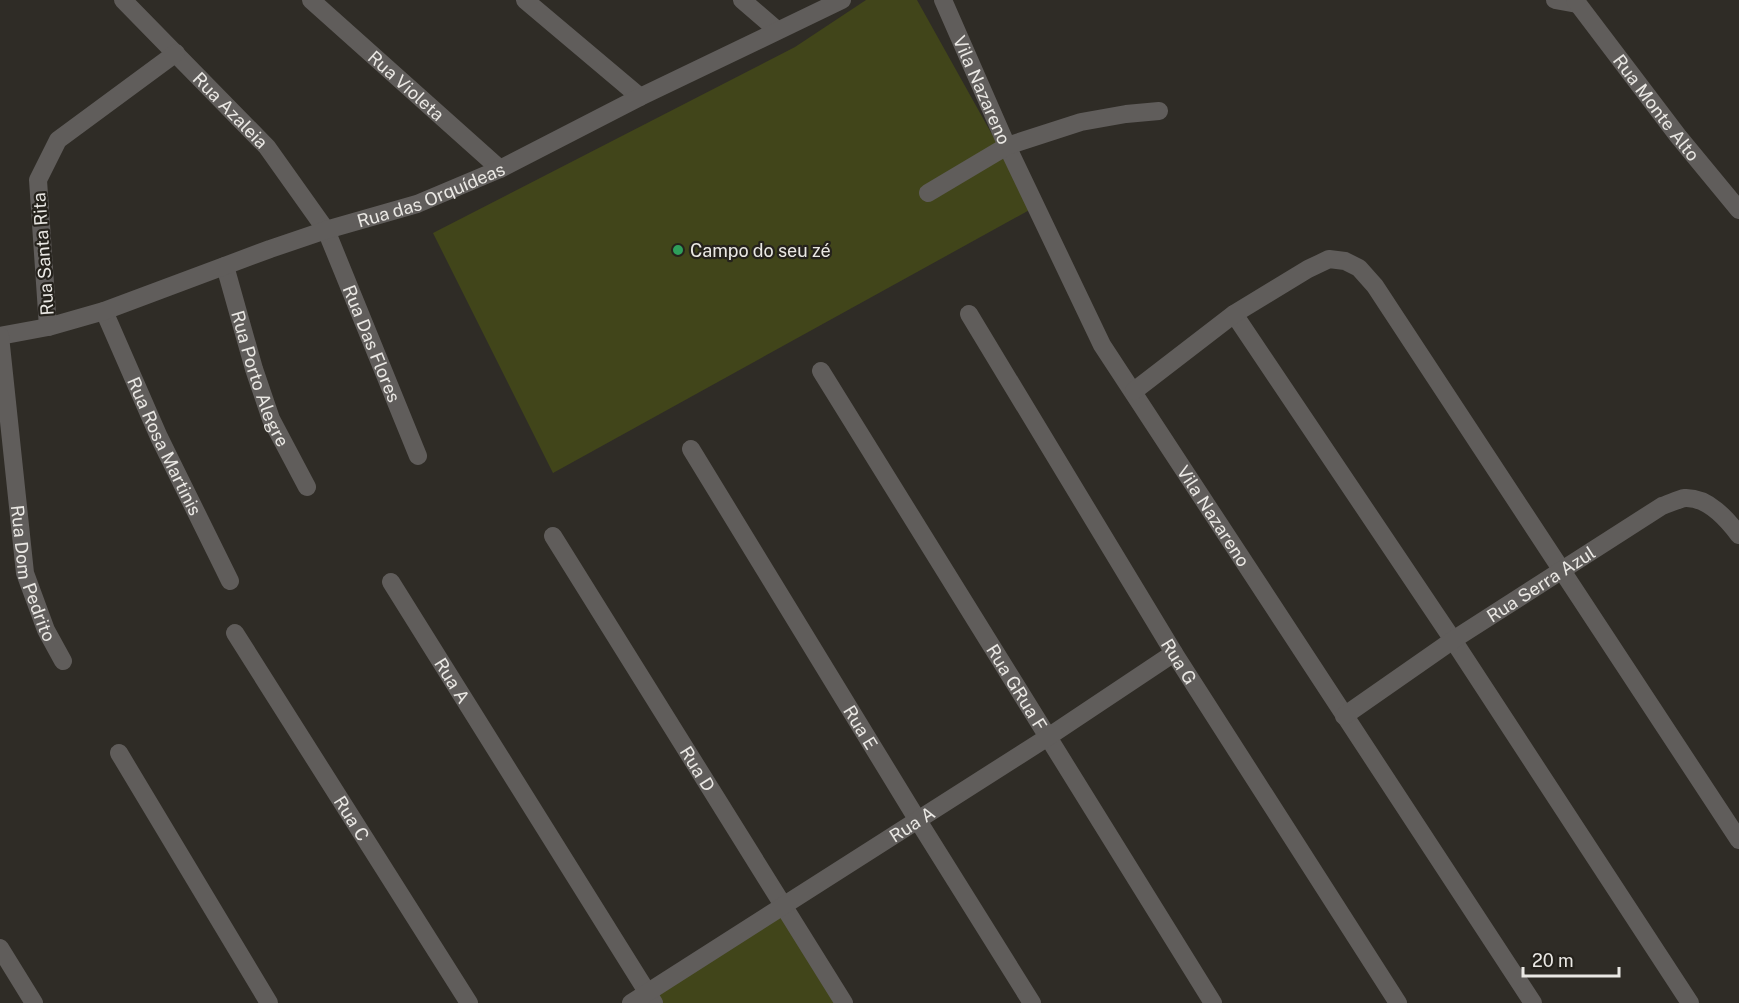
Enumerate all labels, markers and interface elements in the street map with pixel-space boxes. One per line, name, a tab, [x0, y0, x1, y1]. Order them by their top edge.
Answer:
street label: Vila Nazareno	[949, 32, 1015, 147]
street label: Rua Violeta	[364, 46, 449, 125]
street label: Rua Monte Alto	[1609, 50, 1704, 165]
street label: Rua Azaleia	[189, 68, 273, 152]
street label: Rua das Orquídeas	[354, 158, 508, 231]
street label: Rua Santa Rita	[28, 192, 58, 316]
place label: Campo do seu zé	[690, 240, 831, 261]
marker: Campo do seu zé	[671, 243, 685, 257]
street label: Rua Das Flores	[339, 282, 405, 405]
street label: Rua Porto Alegre	[228, 308, 294, 450]
street label: Rua Rosa Martinis	[123, 373, 206, 519]
street label: Vila Nazareno	[1173, 461, 1254, 570]
street label: Rua Dom Pedrito	[7, 504, 61, 645]
street label: Rua Serra Azul	[1482, 541, 1599, 626]
street label: Rua G	[1157, 635, 1202, 688]
street label: Rua GRua F	[982, 640, 1052, 734]
street label: Rua A	[430, 654, 475, 707]
street label: Rua E	[839, 701, 882, 753]
street label: Rua D	[676, 742, 720, 795]
street label: Rua C	[330, 792, 374, 845]
street label: Rua A	[885, 802, 938, 846]
scale bar	[1523, 940, 1619, 978]
text: 20 m	[1532, 950, 1574, 971]

